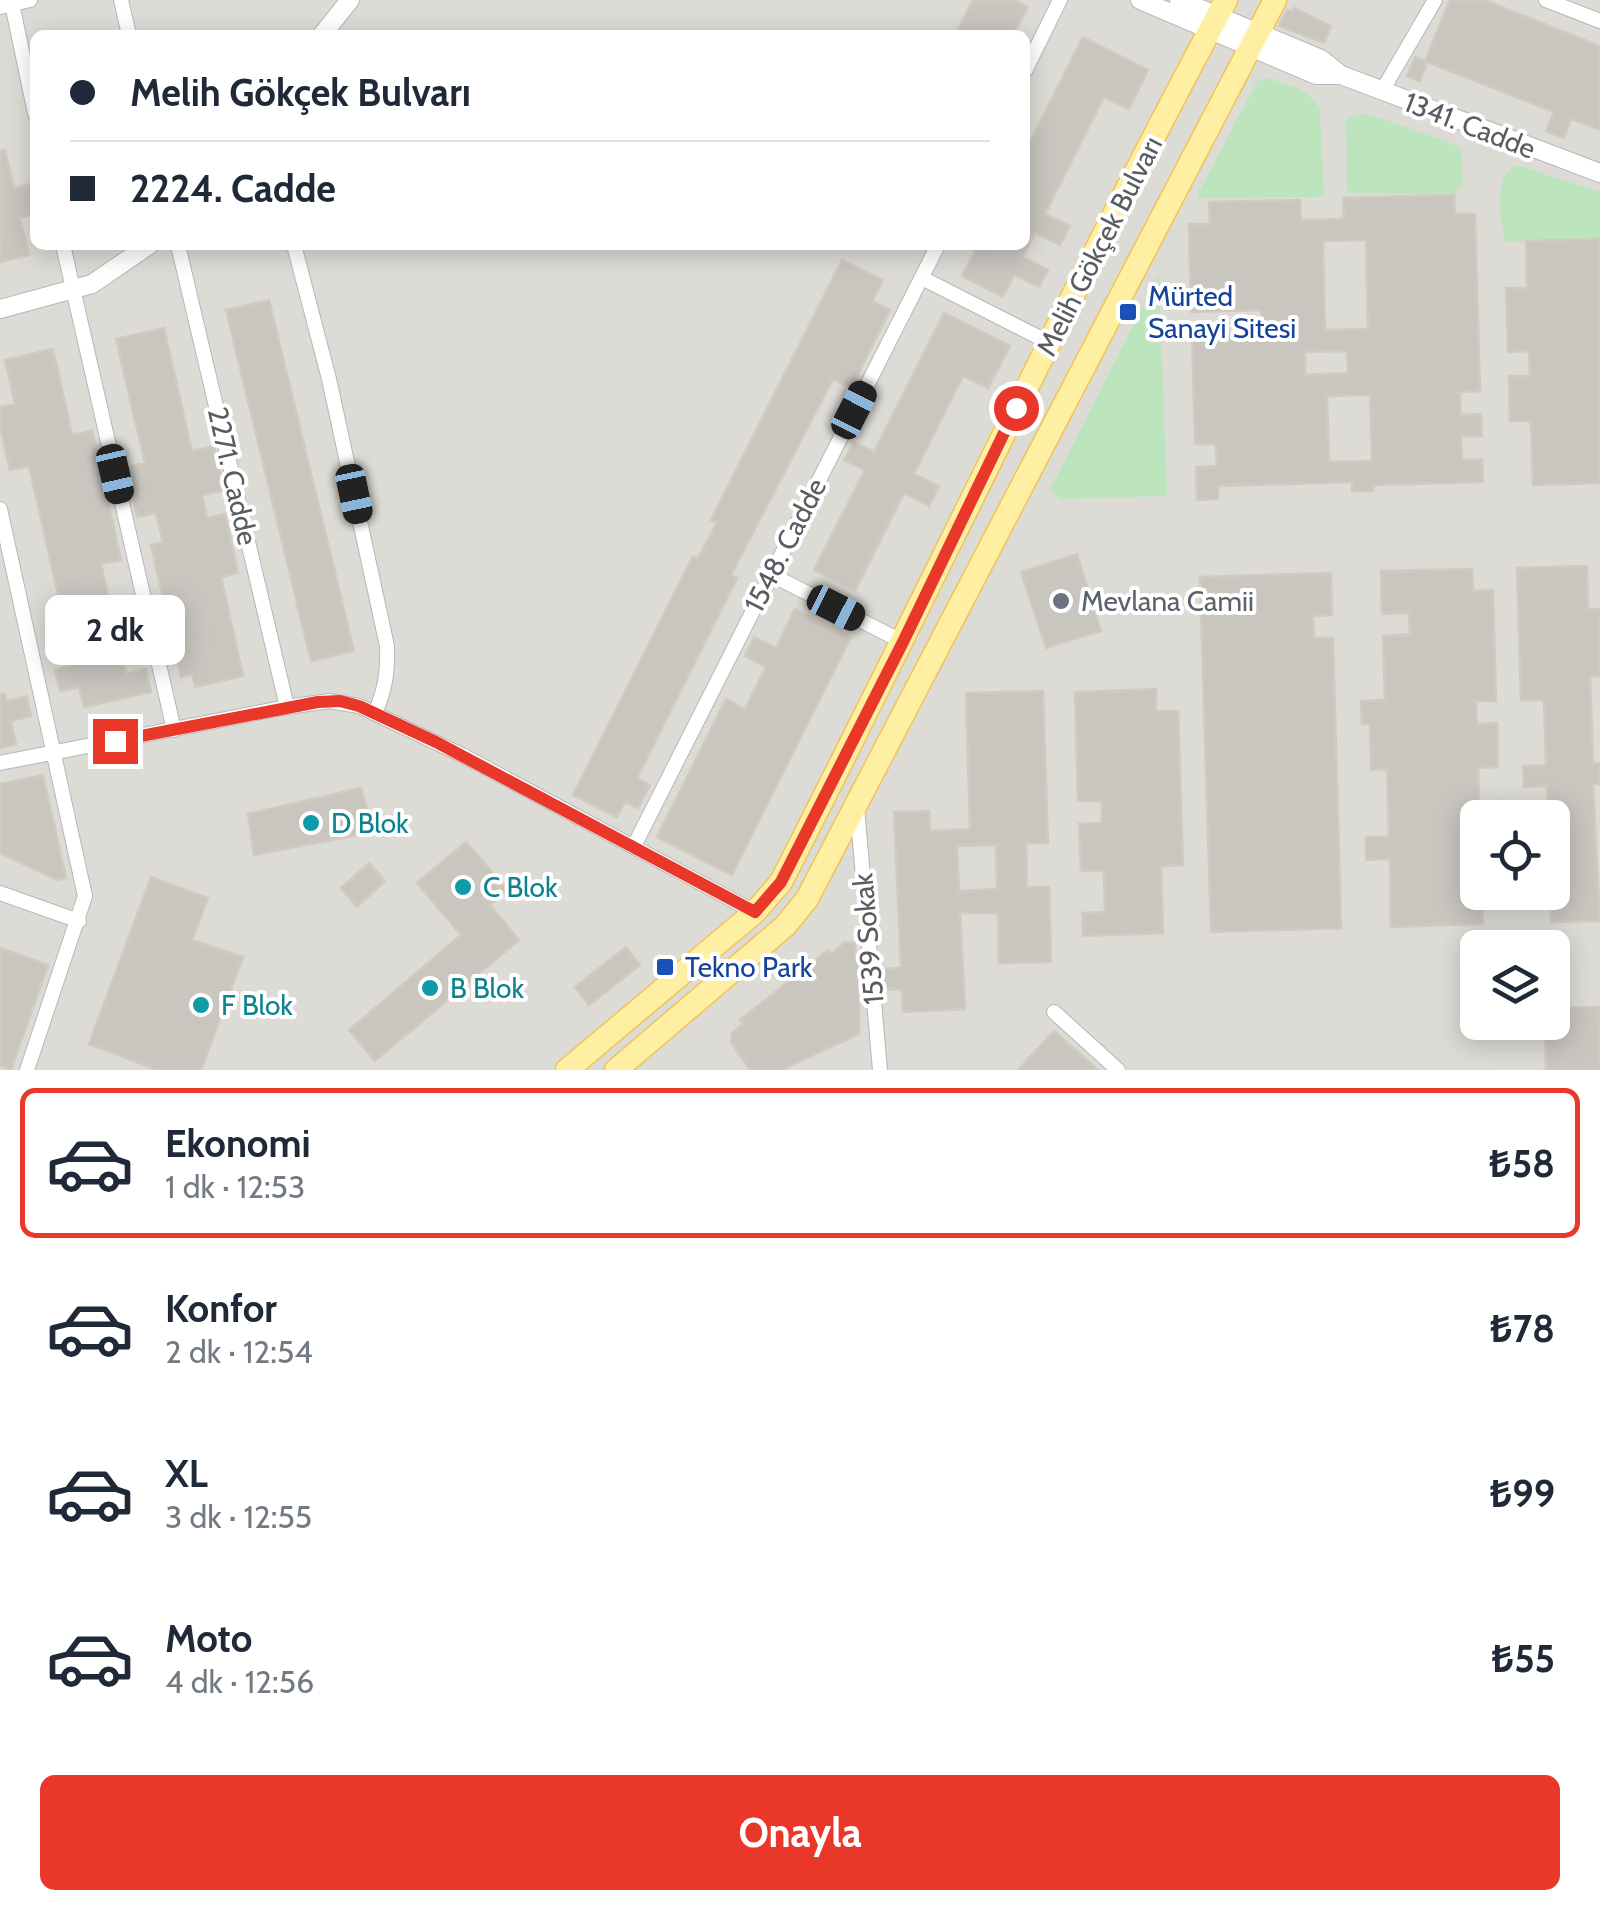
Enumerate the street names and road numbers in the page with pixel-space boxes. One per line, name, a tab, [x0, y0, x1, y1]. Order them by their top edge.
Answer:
street label: 1341. Cadde	[1400, 84, 1540, 166]
street label: Melih Gökçek Bulvarı	[1029, 130, 1169, 362]
street label: 2271. Cadde	[201, 404, 265, 548]
street label: 1548. Cadde	[737, 472, 833, 618]
street label: 1539 Sokak	[845, 871, 891, 1006]

